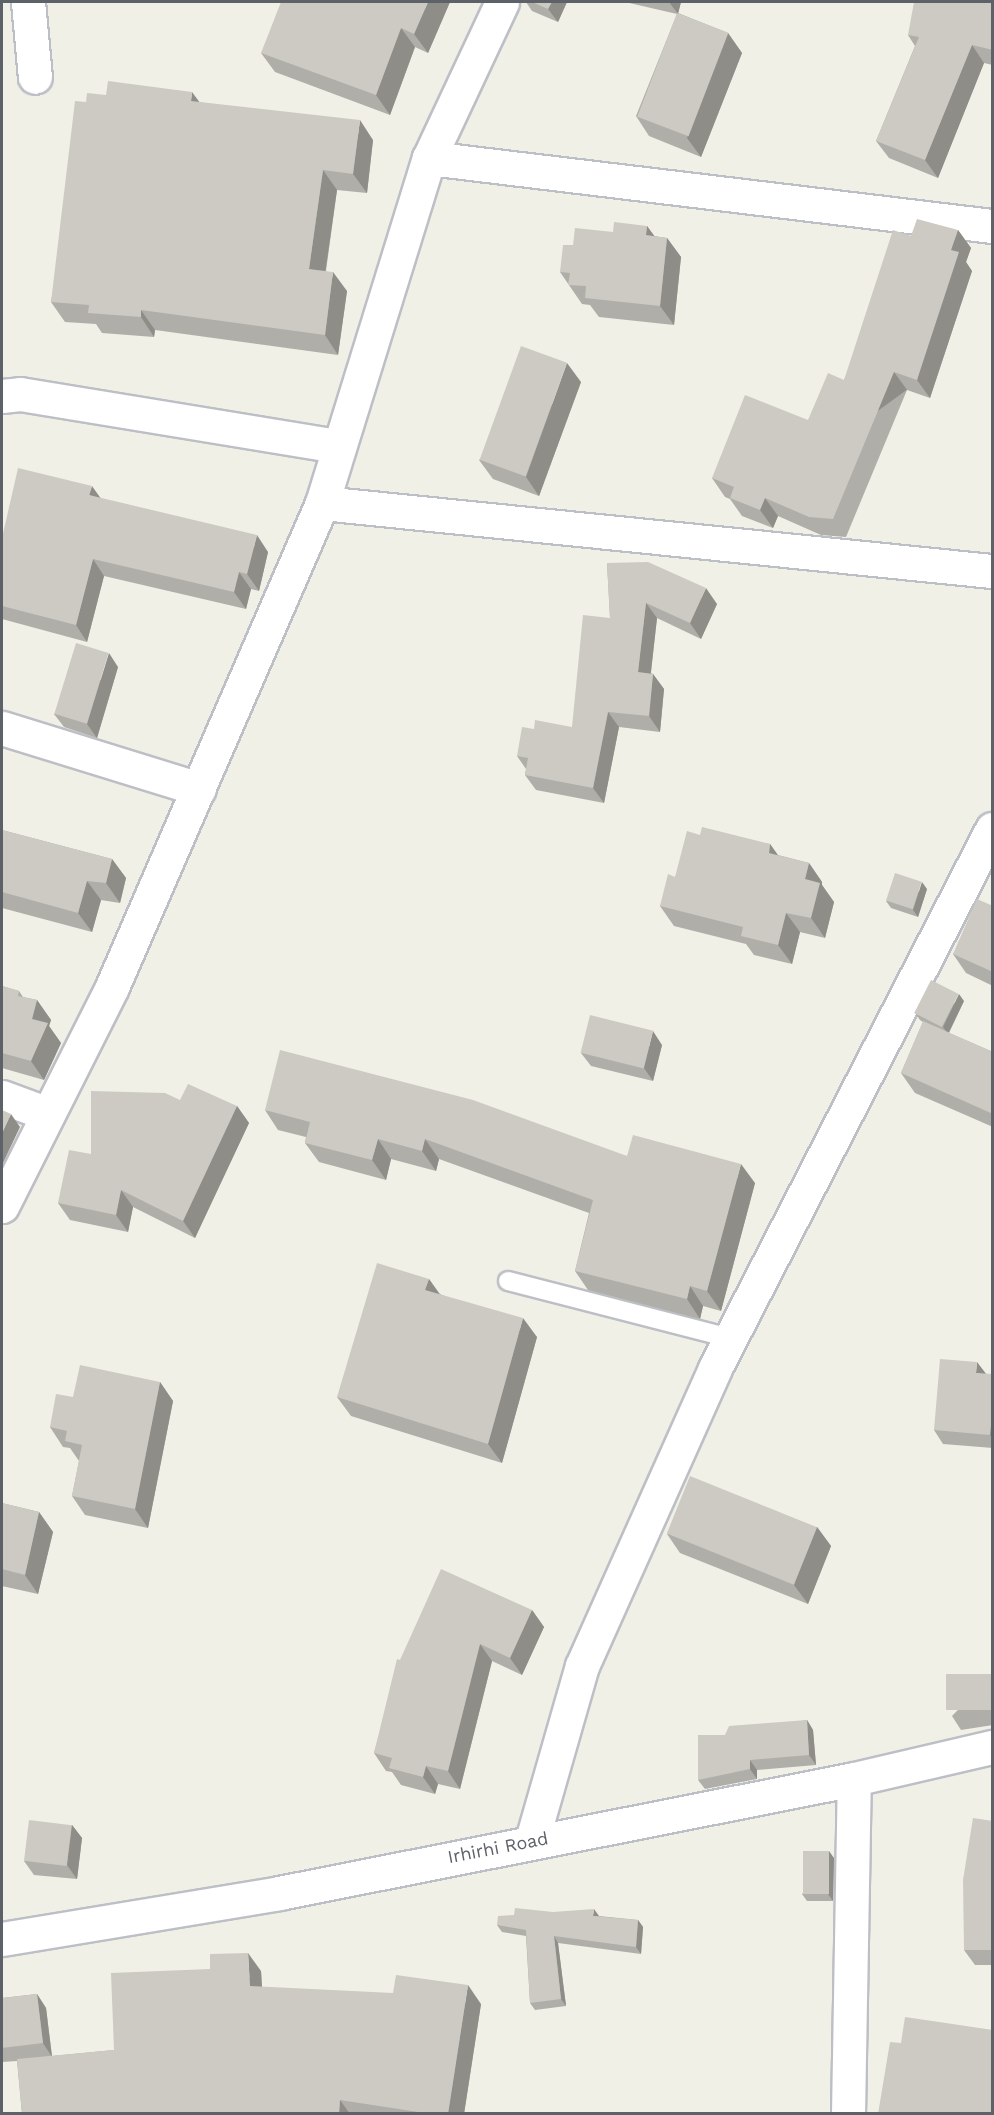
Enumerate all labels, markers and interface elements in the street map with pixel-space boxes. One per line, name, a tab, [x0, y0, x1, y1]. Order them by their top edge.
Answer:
street label: Irhirhi Road	[446, 1828, 550, 1868]

